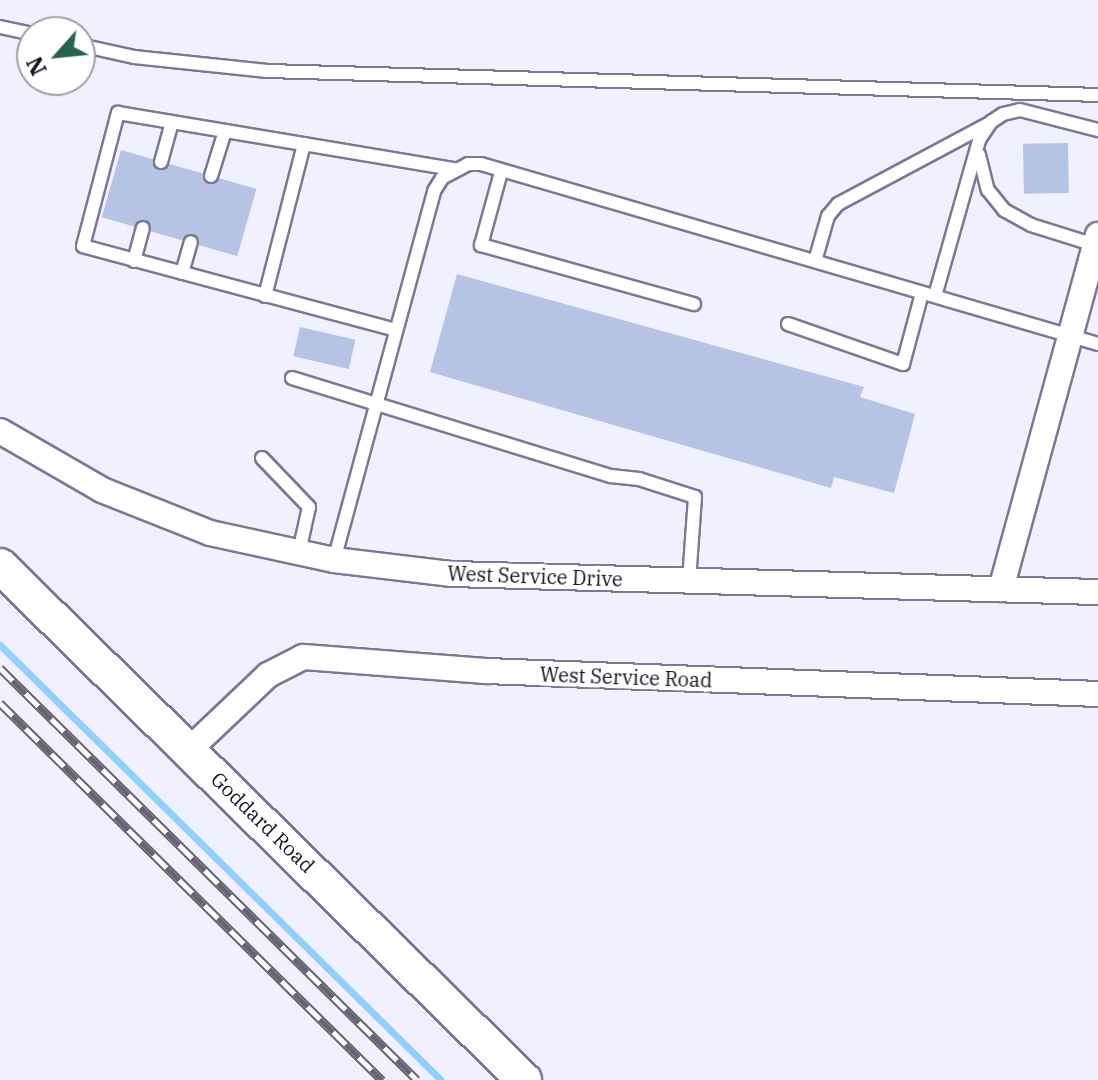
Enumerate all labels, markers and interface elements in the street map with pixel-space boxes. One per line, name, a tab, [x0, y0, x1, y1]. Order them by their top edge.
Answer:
north arrow	[16, 16, 96, 96]
text: N	[19, 52, 53, 81]
street label: West Service Drive	[447, 561, 623, 591]
street label: West Service Road	[539, 662, 713, 692]
street label: Goddard Road	[206, 767, 320, 877]

